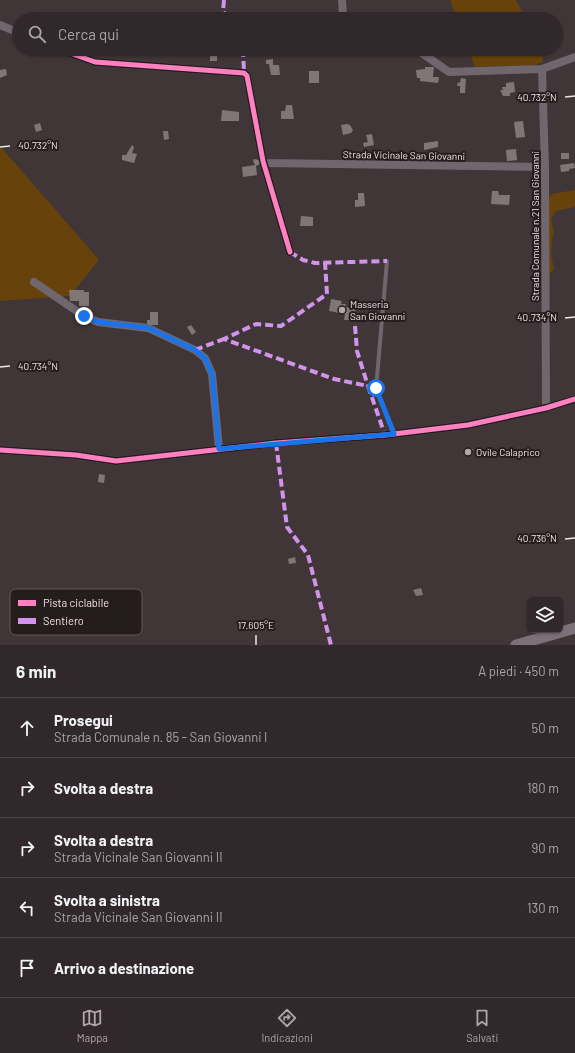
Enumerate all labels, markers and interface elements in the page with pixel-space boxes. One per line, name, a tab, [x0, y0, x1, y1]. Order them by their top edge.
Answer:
search box	[12, 12, 563, 56]
icon: search	[26, 23, 48, 45]
text: Cerca qui	[58, 25, 119, 43]
text: 40.732°N	[517, 91, 557, 103]
text: 40.732°N	[18, 139, 58, 151]
street label: Strada Vicinale San Giovanni	[343, 148, 465, 162]
street label: Strada Comunale n.21 San Giovanni	[529, 151, 541, 301]
place label: Masseria San Giovanni	[350, 298, 405, 322]
marker: Masseria San Giovanni	[337, 305, 347, 315]
route end	[75, 307, 93, 325]
text: 40.734°N	[517, 311, 557, 323]
text: 40.734°N	[18, 360, 58, 372]
route start	[367, 379, 385, 397]
place label: Ovile Calaprico	[476, 446, 540, 458]
marker: Ovile Calaprico	[463, 447, 473, 457]
text: 40.736°N	[517, 532, 557, 544]
legend	[10, 589, 142, 635]
text: Pista ciclabile	[43, 596, 109, 609]
map controls	[527, 597, 563, 633]
button: layers	[527, 597, 563, 633]
text: Sentiero	[43, 614, 84, 627]
text: 17.605°E	[238, 619, 274, 631]
text: 6 min	[16, 661, 56, 681]
text: A piedi · 450 m	[478, 663, 559, 679]
text: Prosegui	[54, 711, 113, 729]
icon: ahead	[16, 717, 38, 739]
text: 50 m	[532, 720, 559, 736]
text: Strada Comunale n. 85 - San Giovanni I	[54, 729, 268, 745]
icon: right	[16, 777, 38, 799]
text: Svolta a destra	[54, 779, 153, 797]
text: 180 m	[527, 780, 559, 796]
text: Svolta a destra	[54, 831, 153, 849]
icon: right	[16, 837, 38, 859]
text: 90 m	[532, 840, 559, 856]
text: Strada Vicinale San Giovanni II	[54, 849, 223, 865]
text: Svolta a sinistra	[54, 891, 160, 909]
icon: left	[16, 897, 38, 919]
text: 130 m	[527, 900, 559, 916]
text: Strada Vicinale San Giovanni II	[54, 909, 223, 925]
icon: arrive	[16, 957, 38, 979]
text: Arrivo a destinazione	[54, 959, 194, 977]
tab: Mappa	[77, 1007, 108, 1044]
tab: Indicazioni	[261, 1007, 313, 1044]
tab: Salvati	[466, 1007, 498, 1044]

